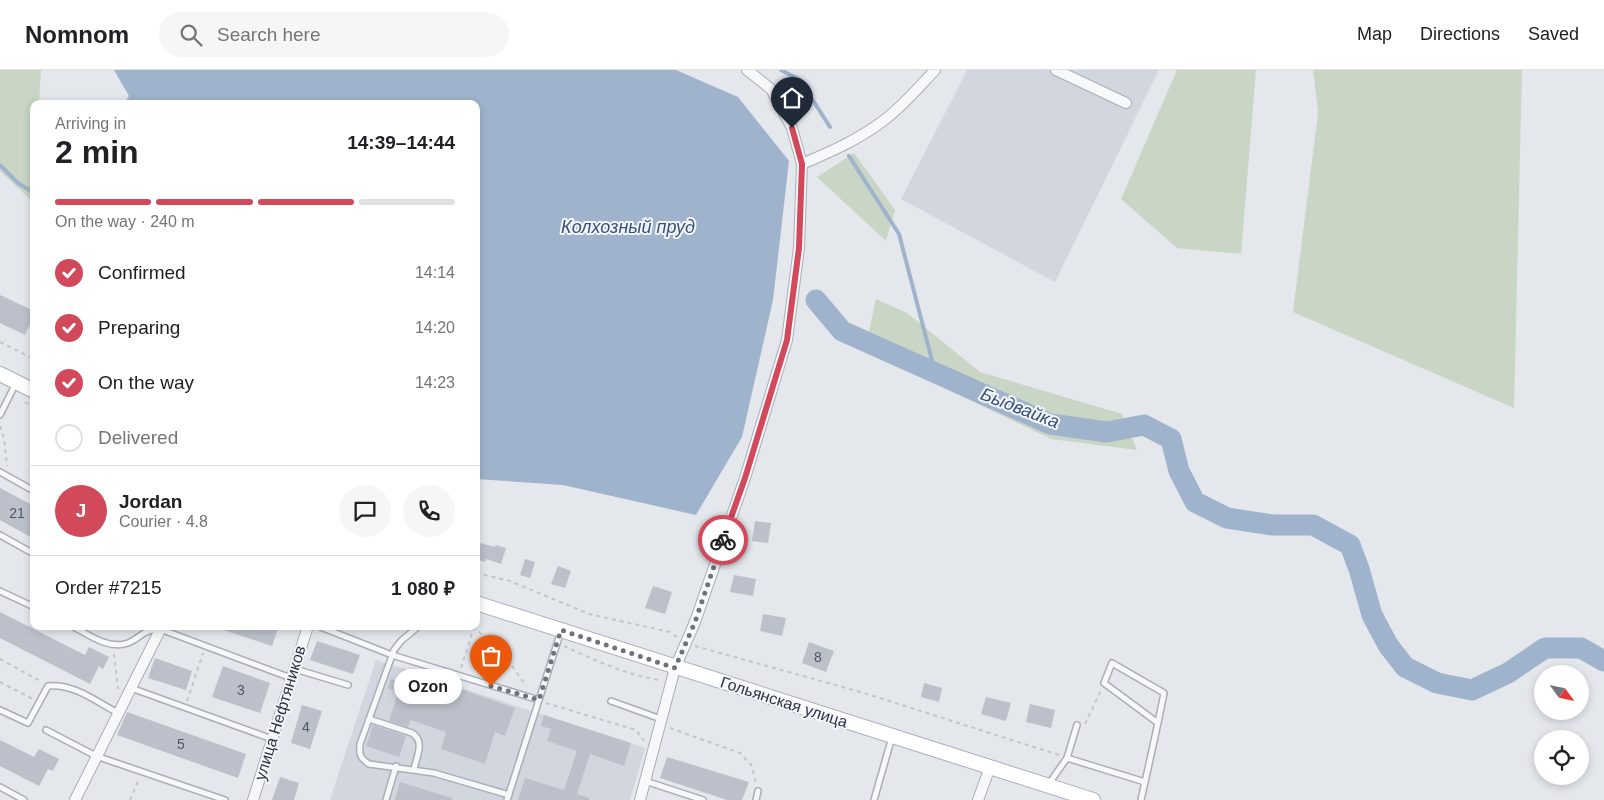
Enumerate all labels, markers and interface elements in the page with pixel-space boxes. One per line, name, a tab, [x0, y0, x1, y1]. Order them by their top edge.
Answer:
search box	[159, 12, 509, 57]
text: Nomnom	[25, 21, 129, 48]
icon: search	[177, 21, 205, 49]
text: Search here	[217, 24, 321, 45]
text: Map	[1357, 24, 1392, 44]
text: Directions	[1420, 24, 1500, 44]
text: Saved	[1528, 24, 1579, 44]
pin	[771, 77, 813, 128]
icon: home	[778, 84, 806, 112]
text: Arriving in	[55, 115, 126, 132]
text: 14:39–14:44	[347, 132, 455, 153]
text: 2 min	[55, 134, 139, 170]
text: On the way · 240 m	[55, 213, 195, 230]
water label: Колхозный пруд	[561, 217, 695, 237]
icon: check	[55, 259, 83, 287]
text: Confirmed	[98, 262, 186, 283]
text: 14:14	[415, 264, 455, 281]
icon: check	[55, 314, 83, 342]
text: Preparing	[98, 317, 180, 338]
text: 14:20	[415, 319, 455, 336]
icon: check	[55, 369, 83, 397]
text: On the way	[98, 372, 194, 393]
text: 14:23	[415, 374, 455, 391]
water label: Быдвайка	[978, 384, 1062, 432]
text: Delivered	[98, 427, 178, 448]
button: chat	[339, 485, 391, 537]
button: phone	[403, 485, 455, 537]
text: Jordan	[119, 491, 182, 512]
text: J	[76, 500, 86, 521]
house number: 21	[9, 505, 25, 521]
text: Courier · 4.8	[119, 513, 208, 530]
courier	[698, 515, 748, 565]
icon: bike	[709, 526, 737, 554]
text: Order #7215	[55, 577, 162, 598]
text: 1 080 ₽	[391, 578, 455, 599]
pin	[470, 635, 512, 686]
icon: bag	[477, 642, 505, 670]
street label: улица Нефтяников	[251, 644, 309, 782]
house number: 8	[814, 649, 822, 665]
north arrow	[1534, 665, 1589, 720]
map controls	[1534, 665, 1589, 785]
callout: Ozon	[394, 668, 461, 704]
street label: Гольянская улица	[718, 673, 850, 731]
text: Ozon	[408, 678, 448, 695]
house number: 3	[237, 682, 245, 698]
house number: 4	[302, 719, 310, 735]
button: locate	[1534, 730, 1589, 785]
house number: 5	[177, 736, 185, 752]

